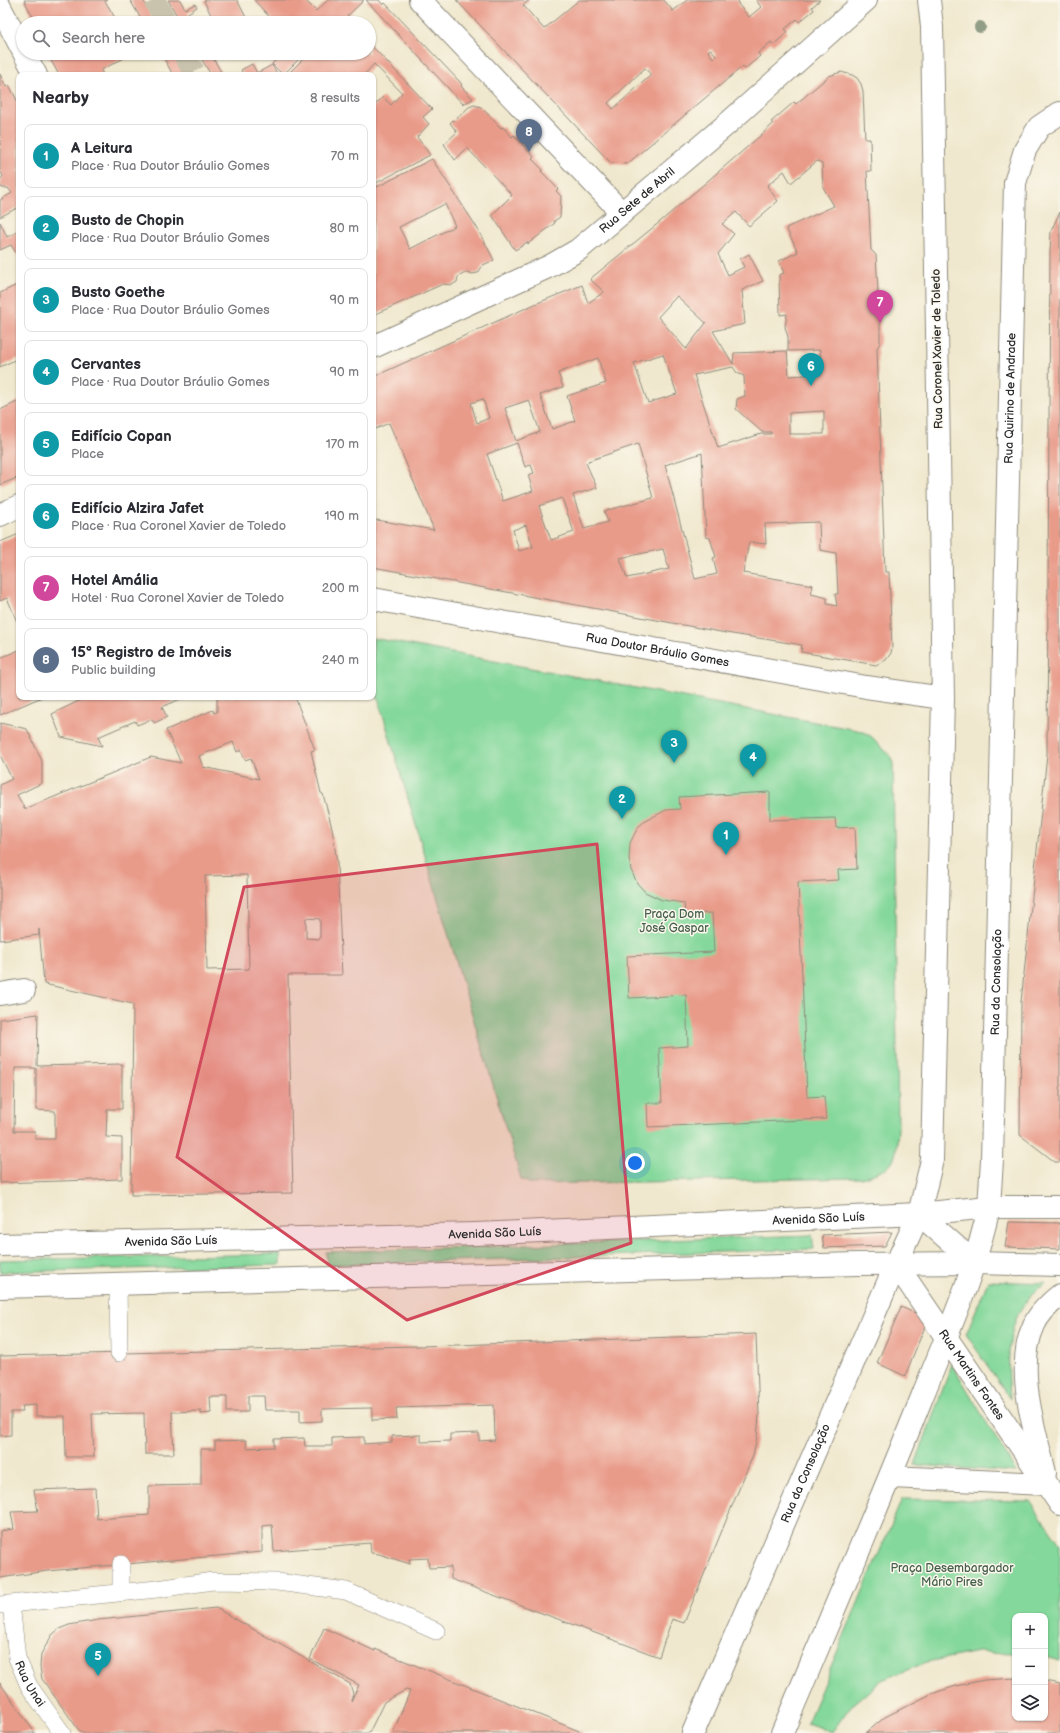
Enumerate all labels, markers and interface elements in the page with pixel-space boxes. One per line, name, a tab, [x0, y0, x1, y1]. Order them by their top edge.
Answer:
search box	[16, 16, 376, 60]
icon: search	[30, 27, 52, 49]
text: Search here	[62, 29, 145, 48]
text: Nearby	[32, 88, 89, 108]
text: 8 results	[310, 90, 360, 106]
pin: 8	[516, 119, 542, 152]
text: A Leitura	[71, 139, 133, 158]
text: 1	[43, 148, 49, 164]
text: 70 m	[331, 148, 359, 164]
text: Place · Rua Doutor Bráulio Gomes	[71, 158, 270, 174]
street label: Rua Sete de Abril	[596, 164, 678, 237]
text: Busto de Chopin	[71, 211, 184, 230]
text: 2	[42, 220, 50, 236]
text: 80 m	[330, 220, 359, 236]
text: Place · Rua Doutor Bráulio Gomes	[71, 230, 270, 246]
street label: Rua Coronel Xavier de Toledo	[929, 269, 946, 429]
text: Busto Goethe	[71, 283, 165, 302]
pin: 7	[867, 290, 893, 323]
text: 3	[42, 292, 50, 308]
text: 90 m	[330, 292, 359, 308]
text: Place · Rua Doutor Bráulio Gomes	[71, 302, 270, 318]
street label: Rua Quirino de Andrade	[1001, 332, 1019, 464]
pin: 6	[798, 353, 824, 386]
text: Cervantes	[71, 355, 141, 374]
text: 4	[42, 364, 50, 380]
text: 90 m	[330, 364, 359, 380]
text: Place · Rua Doutor Bráulio Gomes	[71, 374, 270, 390]
text: Edifício Copan	[71, 427, 172, 446]
text: 5	[42, 436, 50, 452]
text: 170 m	[326, 436, 359, 452]
text: Place	[71, 446, 104, 462]
text: Edifício Alzira Jafet	[71, 499, 204, 518]
text: 6	[42, 508, 50, 524]
text: 190 m	[325, 508, 359, 524]
text: Place · Rua Coronel Xavier de Toledo	[71, 518, 286, 534]
text: Hotel Amália	[71, 571, 158, 590]
text: 7	[42, 580, 50, 596]
text: 200 m	[322, 580, 359, 596]
text: Hotel · Rua Coronel Xavier de Toledo	[71, 590, 284, 606]
street label: Rua Doutor Bráulio Gomes	[585, 630, 730, 670]
text: 15º Registro de Imóveis	[71, 643, 232, 662]
text: 8	[42, 652, 50, 668]
text: 240 m	[322, 652, 359, 668]
text: Public building	[71, 662, 156, 678]
pin: 3	[661, 730, 687, 763]
pin: 4	[740, 744, 766, 777]
pin: 2	[609, 786, 635, 819]
pin: 1	[713, 822, 739, 855]
park label: Praça Dom José Gaspar	[639, 907, 709, 936]
street label: Rua da Consolação	[988, 929, 1005, 1036]
your location	[625, 1153, 645, 1173]
street label: Avenida São Luís	[772, 1209, 865, 1229]
street label: Avenida São Luís	[448, 1224, 542, 1243]
street label: Avenida São Luís	[124, 1233, 218, 1250]
street label: Rua Martins Fontes	[935, 1327, 1007, 1423]
street label: Rua da Consolação	[778, 1421, 834, 1525]
park label: Praça Desembargador Mário Pires	[890, 1561, 1014, 1590]
map controls	[1012, 1613, 1048, 1721]
button: +	[1012, 1613, 1048, 1649]
pin: 5	[85, 1643, 111, 1676]
button: −	[1012, 1649, 1048, 1685]
street label: Rua Unai	[11, 1658, 48, 1710]
button: layers	[1012, 1685, 1048, 1721]

